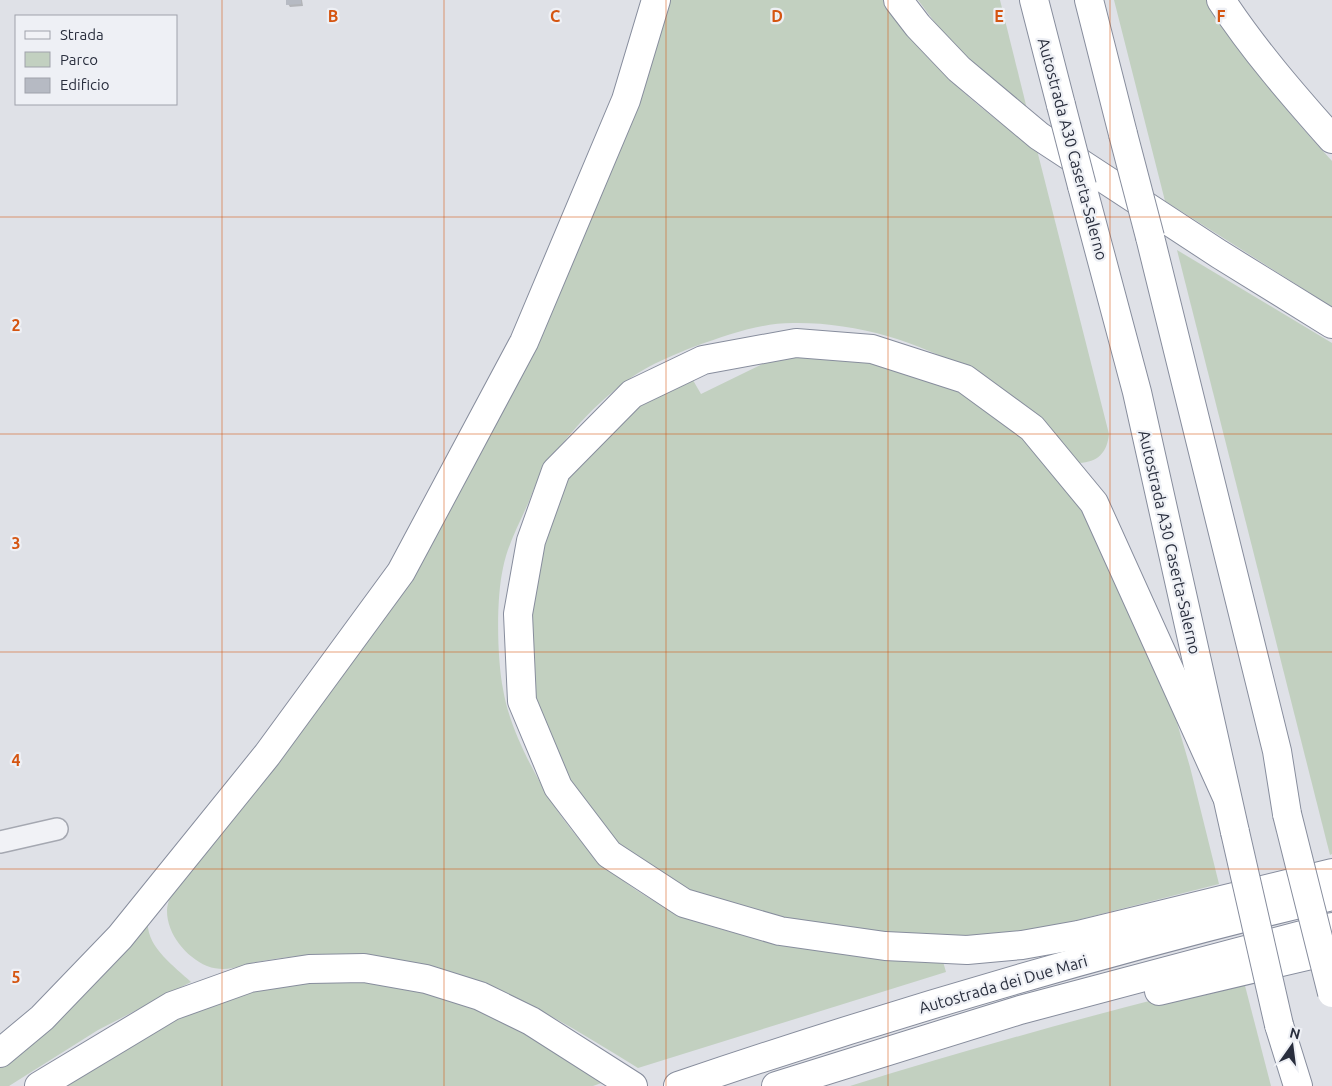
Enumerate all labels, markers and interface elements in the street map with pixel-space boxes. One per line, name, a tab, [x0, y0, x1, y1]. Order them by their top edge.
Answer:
text: B	[328, 7, 338, 25]
text: C	[550, 7, 560, 25]
text: D	[771, 7, 783, 25]
text: E	[994, 7, 1004, 25]
text: F	[1217, 7, 1226, 25]
legend	[15, 15, 178, 105]
text: Strada	[60, 26, 104, 43]
street label: Autostrada A30 Caserta-Salerno	[1035, 36, 1111, 262]
text: Parco	[60, 51, 98, 68]
text: Edificio	[60, 76, 109, 93]
text: 2	[11, 316, 21, 334]
street label: Autostrada A30 Caserta-Salerno	[1135, 428, 1205, 656]
text: 3	[11, 534, 21, 552]
text: 4	[11, 751, 21, 769]
street label: Autostrada dei Due Mari	[917, 951, 1089, 1017]
text: 5	[11, 968, 21, 986]
north arrow	[1267, 1021, 1317, 1071]
text: N	[1288, 1024, 1302, 1042]

